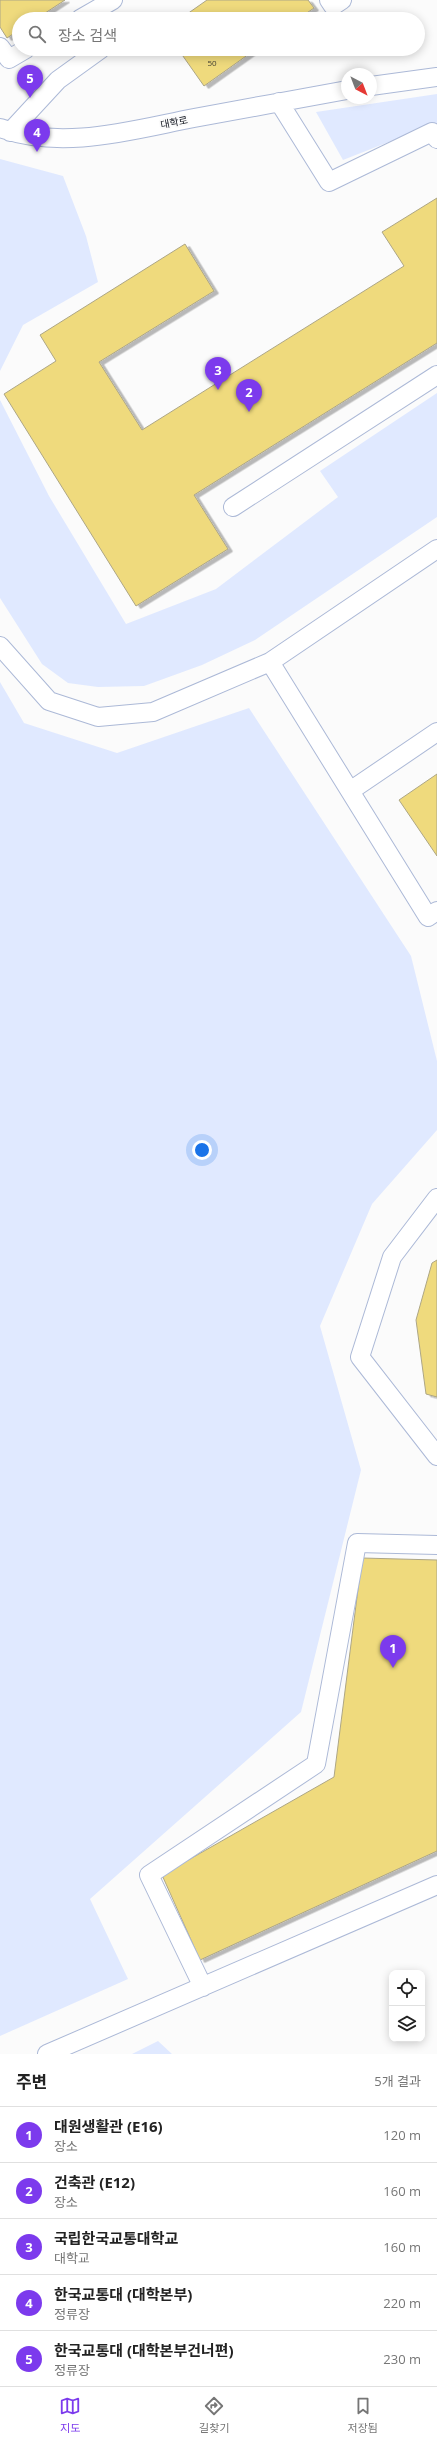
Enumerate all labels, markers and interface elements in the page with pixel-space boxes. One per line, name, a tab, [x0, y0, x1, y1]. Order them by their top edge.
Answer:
search box	[12, 12, 425, 56]
icon: search	[26, 23, 48, 45]
text: 장소 검색	[58, 25, 117, 45]
house number: 50	[207, 57, 217, 68]
pin: 5	[17, 65, 43, 98]
north arrow	[341, 68, 377, 104]
street label: 대학로	[159, 112, 189, 132]
pin: 4	[24, 119, 50, 152]
pin: 3	[205, 357, 231, 390]
pin: 2	[236, 379, 262, 412]
your location	[192, 1140, 212, 1160]
pin: 1	[380, 1635, 406, 1668]
map controls	[389, 1970, 425, 2042]
button: locate	[389, 1970, 425, 2006]
button: layers	[389, 2006, 425, 2042]
text: 주변	[16, 2070, 47, 2093]
text: 5개 결과	[374, 2072, 421, 2090]
text: 대원생활관 (E16)	[54, 2116, 163, 2136]
text: 1	[25, 2126, 33, 2144]
text: 120 m	[383, 2126, 421, 2144]
text: 장소	[54, 2137, 78, 2155]
text: 건축관 (E12)	[54, 2172, 135, 2192]
text: 2	[25, 2182, 33, 2200]
text: 160 m	[383, 2182, 421, 2200]
text: 장소	[54, 2193, 78, 2211]
text: 국립한국교통대학교	[54, 2228, 178, 2248]
text: 3	[25, 2238, 33, 2256]
text: 160 m	[383, 2238, 421, 2256]
text: 대학교	[54, 2249, 90, 2267]
text: 한국교통대 (대학본부)	[54, 2284, 192, 2304]
text: 4	[25, 2294, 33, 2312]
text: 220 m	[383, 2294, 421, 2312]
text: 정류장	[54, 2305, 90, 2323]
text: 한국교통대 (대학본부건너편)	[54, 2340, 234, 2360]
text: 5	[25, 2350, 33, 2368]
text: 230 m	[383, 2350, 421, 2368]
text: 정류장	[54, 2361, 90, 2379]
tab: 지도	[59, 2395, 81, 2435]
tab: 길찾기	[199, 2395, 229, 2435]
tab: 저장됨	[348, 2395, 378, 2435]

